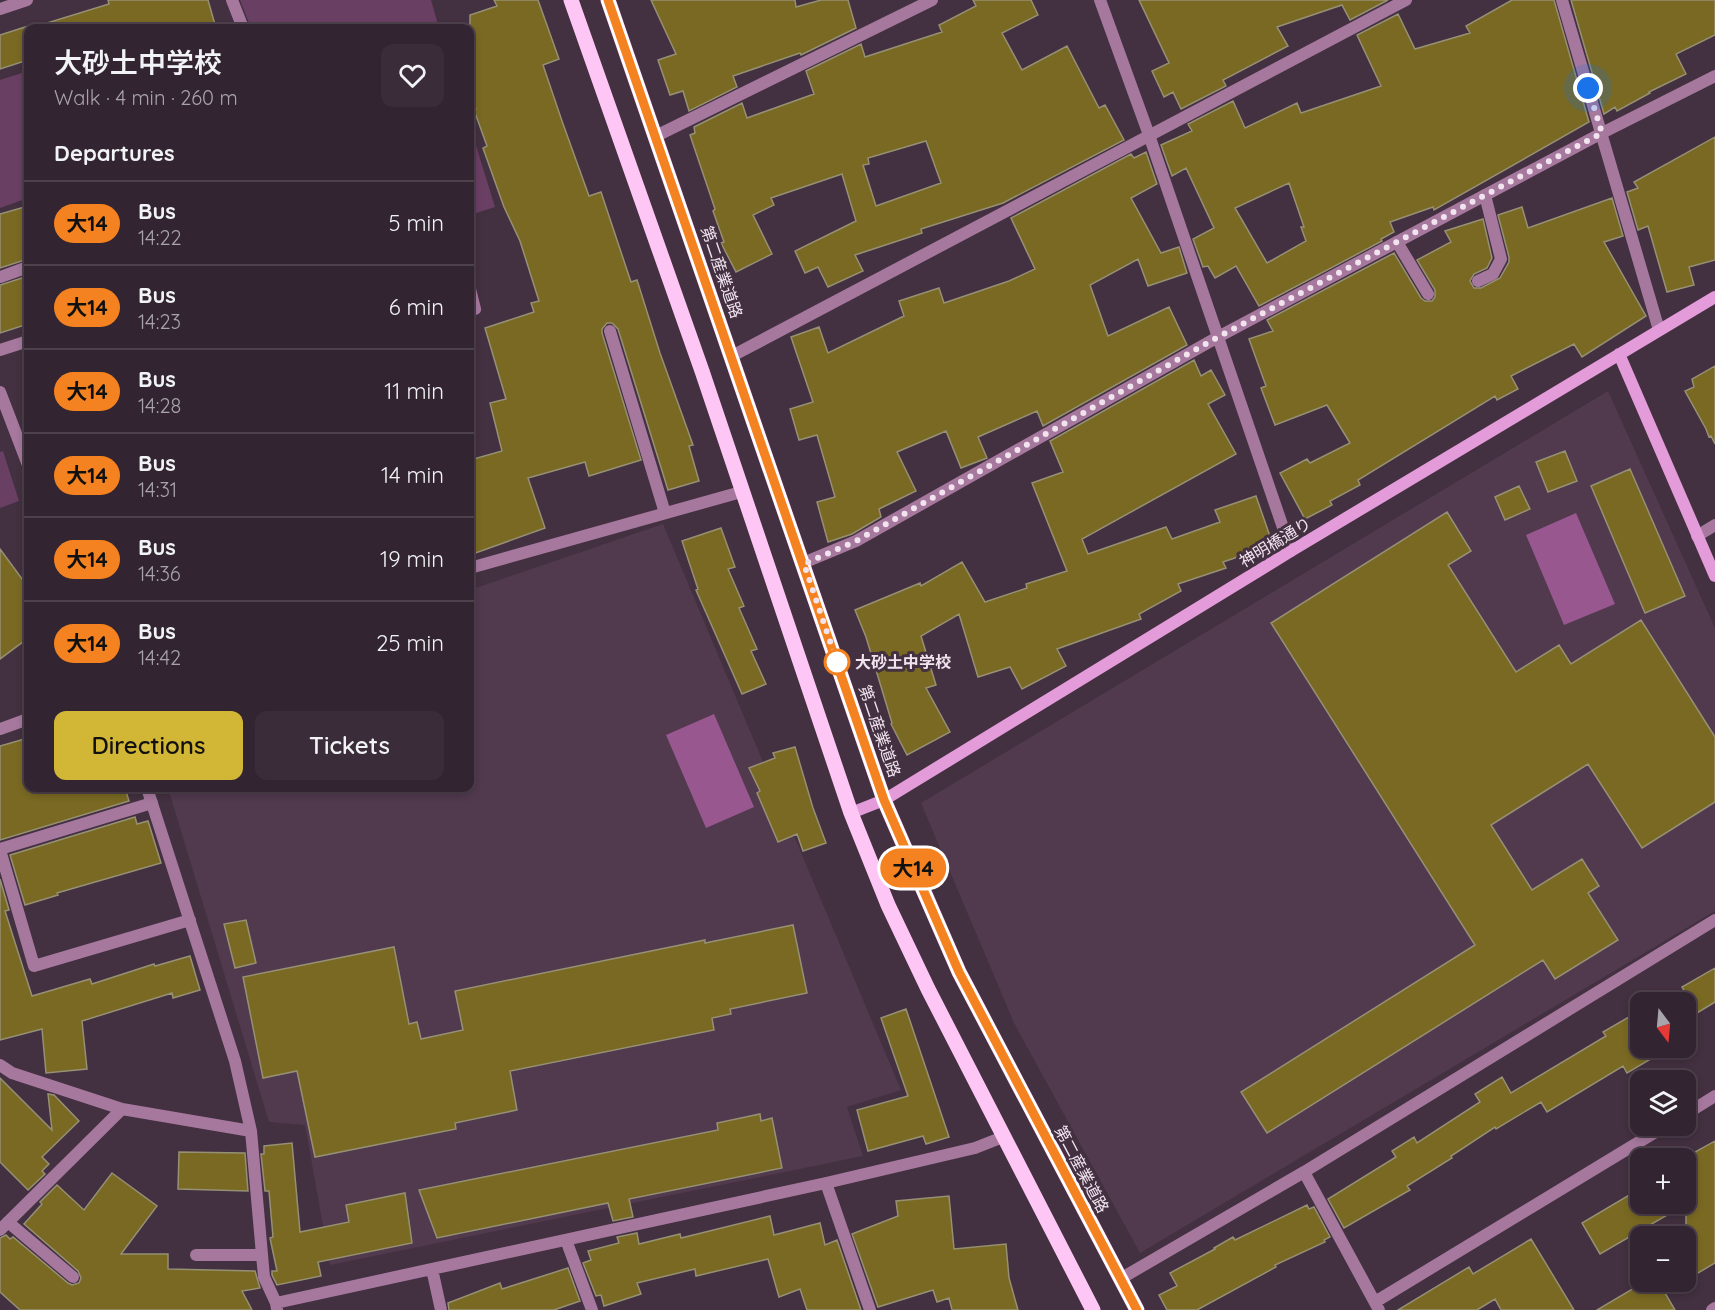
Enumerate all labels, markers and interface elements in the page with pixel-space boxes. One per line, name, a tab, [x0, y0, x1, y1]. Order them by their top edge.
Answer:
button: heart	[381, 44, 444, 107]
text: 大砂土中学校	[54, 45, 222, 80]
your location	[1573, 73, 1603, 103]
text: Walk · 4 min · 260 m	[54, 85, 238, 110]
text: Departures	[54, 139, 175, 167]
text: Bus	[138, 197, 176, 225]
text: 5 min	[389, 209, 444, 237]
text: 大14	[66, 210, 108, 236]
street label: 第二産業道路	[697, 223, 747, 321]
text: 14:22	[138, 225, 182, 250]
text: Bus	[138, 281, 176, 309]
text: 6 min	[389, 293, 444, 321]
text: 大14	[66, 294, 108, 320]
text: 14:23	[138, 309, 181, 334]
text: Bus	[138, 365, 176, 393]
text: 11 min	[384, 377, 444, 405]
text: 大14	[66, 378, 108, 404]
text: 14:28	[138, 393, 181, 418]
text: Bus	[138, 449, 176, 477]
text: 14 min	[381, 461, 444, 489]
text: 大14	[66, 462, 108, 488]
text: 14:31	[138, 477, 177, 502]
street label: 神明橋通り	[1236, 513, 1314, 571]
text: Bus	[138, 533, 176, 561]
text: 19 min	[380, 545, 444, 573]
text: 大14	[66, 546, 108, 572]
text: 14:36	[138, 561, 181, 586]
text: Bus	[138, 617, 176, 645]
text: 25 min	[376, 629, 444, 657]
text: 大14	[66, 630, 108, 656]
text: 14:42	[138, 645, 181, 670]
marker: 大砂土中学校	[824, 649, 850, 675]
place label: 大砂土中学校	[855, 652, 951, 672]
street label: 第二産業道路	[855, 682, 905, 780]
button: Directions	[54, 711, 243, 780]
button: Tickets	[255, 711, 444, 780]
line badge: 大14	[878, 848, 948, 888]
text: 大14	[892, 855, 934, 881]
north arrow	[1630, 992, 1696, 1058]
map controls	[1630, 992, 1696, 1292]
button: layers	[1630, 1070, 1696, 1136]
street label: 第二産業道路	[1051, 1122, 1113, 1216]
button: +	[1630, 1148, 1696, 1214]
button: −	[1630, 1226, 1696, 1292]

